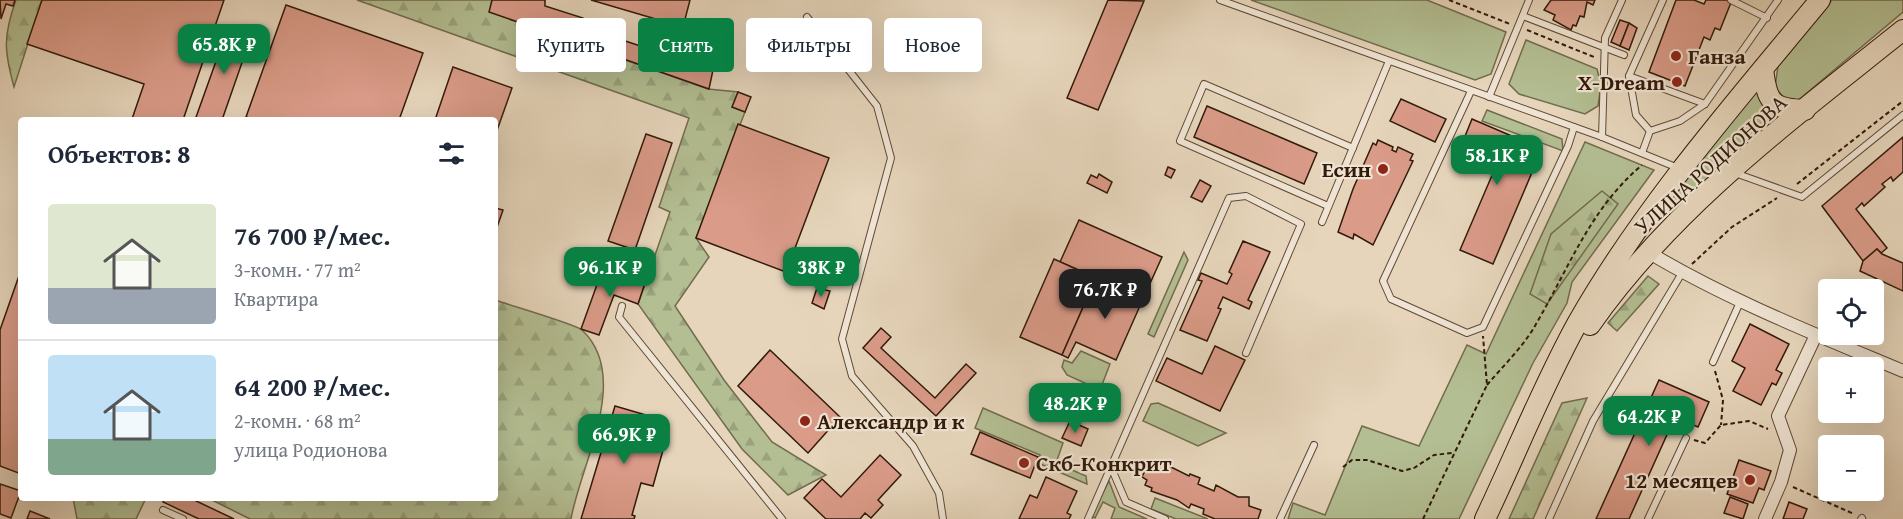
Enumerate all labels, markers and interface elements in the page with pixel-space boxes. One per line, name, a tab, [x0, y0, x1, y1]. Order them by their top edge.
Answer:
chip: Купить	[516, 18, 626, 72]
chip: Снять	[638, 18, 734, 72]
chip: Фильтры	[746, 18, 872, 72]
chip: Новое	[884, 18, 982, 72]
pin: 65.8K ₽	[169, 24, 279, 75]
text: 65.8K ₽	[192, 29, 256, 58]
place label: Ганза	[1688, 40, 1747, 72]
marker: Ганза	[1669, 49, 1683, 63]
place label: X-Dream	[1578, 66, 1665, 98]
marker: X-Dream	[1670, 75, 1684, 89]
street label: УЛИЦА РОДИОНОВА	[1627, 86, 1794, 241]
text: Объектов: 8	[48, 134, 191, 173]
pin: 58.1K ₽	[1442, 135, 1552, 186]
icon: filters	[435, 137, 468, 170]
text: 58.1K ₽	[1465, 140, 1529, 169]
place label: Есин	[1322, 153, 1371, 185]
marker: Есин	[1376, 162, 1390, 176]
text: 76 700 ₽/мес.	[234, 216, 390, 255]
icon: home	[96, 228, 168, 300]
pin: 96.1K ₽	[555, 247, 665, 298]
pin: 38K ₽	[779, 247, 863, 298]
text: 96.1K ₽	[578, 252, 642, 281]
text: 38K ₽	[797, 252, 845, 281]
text: 3-комн. · 77 m²	[234, 255, 361, 284]
pin: 76.7K ₽	[1050, 269, 1160, 320]
text: 76.7K ₽	[1073, 274, 1137, 303]
map controls	[1818, 279, 1884, 501]
button: locate	[1818, 279, 1884, 345]
text: Квартира	[234, 284, 318, 313]
button: +	[1818, 357, 1884, 423]
text: 64 200 ₽/мес.	[234, 367, 390, 406]
icon: home	[96, 379, 168, 451]
pin: 48.2K ₽	[1020, 383, 1130, 434]
text: 48.2K ₽	[1043, 388, 1107, 417]
pin: 64.2K ₽	[1594, 396, 1704, 447]
text: 64.2K ₽	[1617, 401, 1681, 430]
place label: Александр и к	[817, 405, 965, 437]
text: 2-комн. · 68 m²	[234, 406, 361, 435]
pin: 66.9K ₽	[569, 414, 679, 465]
marker: Александр и к	[798, 414, 812, 428]
text: 66.9K ₽	[592, 419, 656, 448]
text: улица Родионова	[234, 435, 387, 464]
button: −	[1818, 435, 1884, 501]
place label: Скб-Конкрит	[1036, 447, 1172, 479]
marker: Скб-Конкрит	[1017, 456, 1031, 470]
place label: 12 месяцев	[1625, 464, 1738, 496]
marker: 12 месяцев	[1743, 473, 1757, 487]

